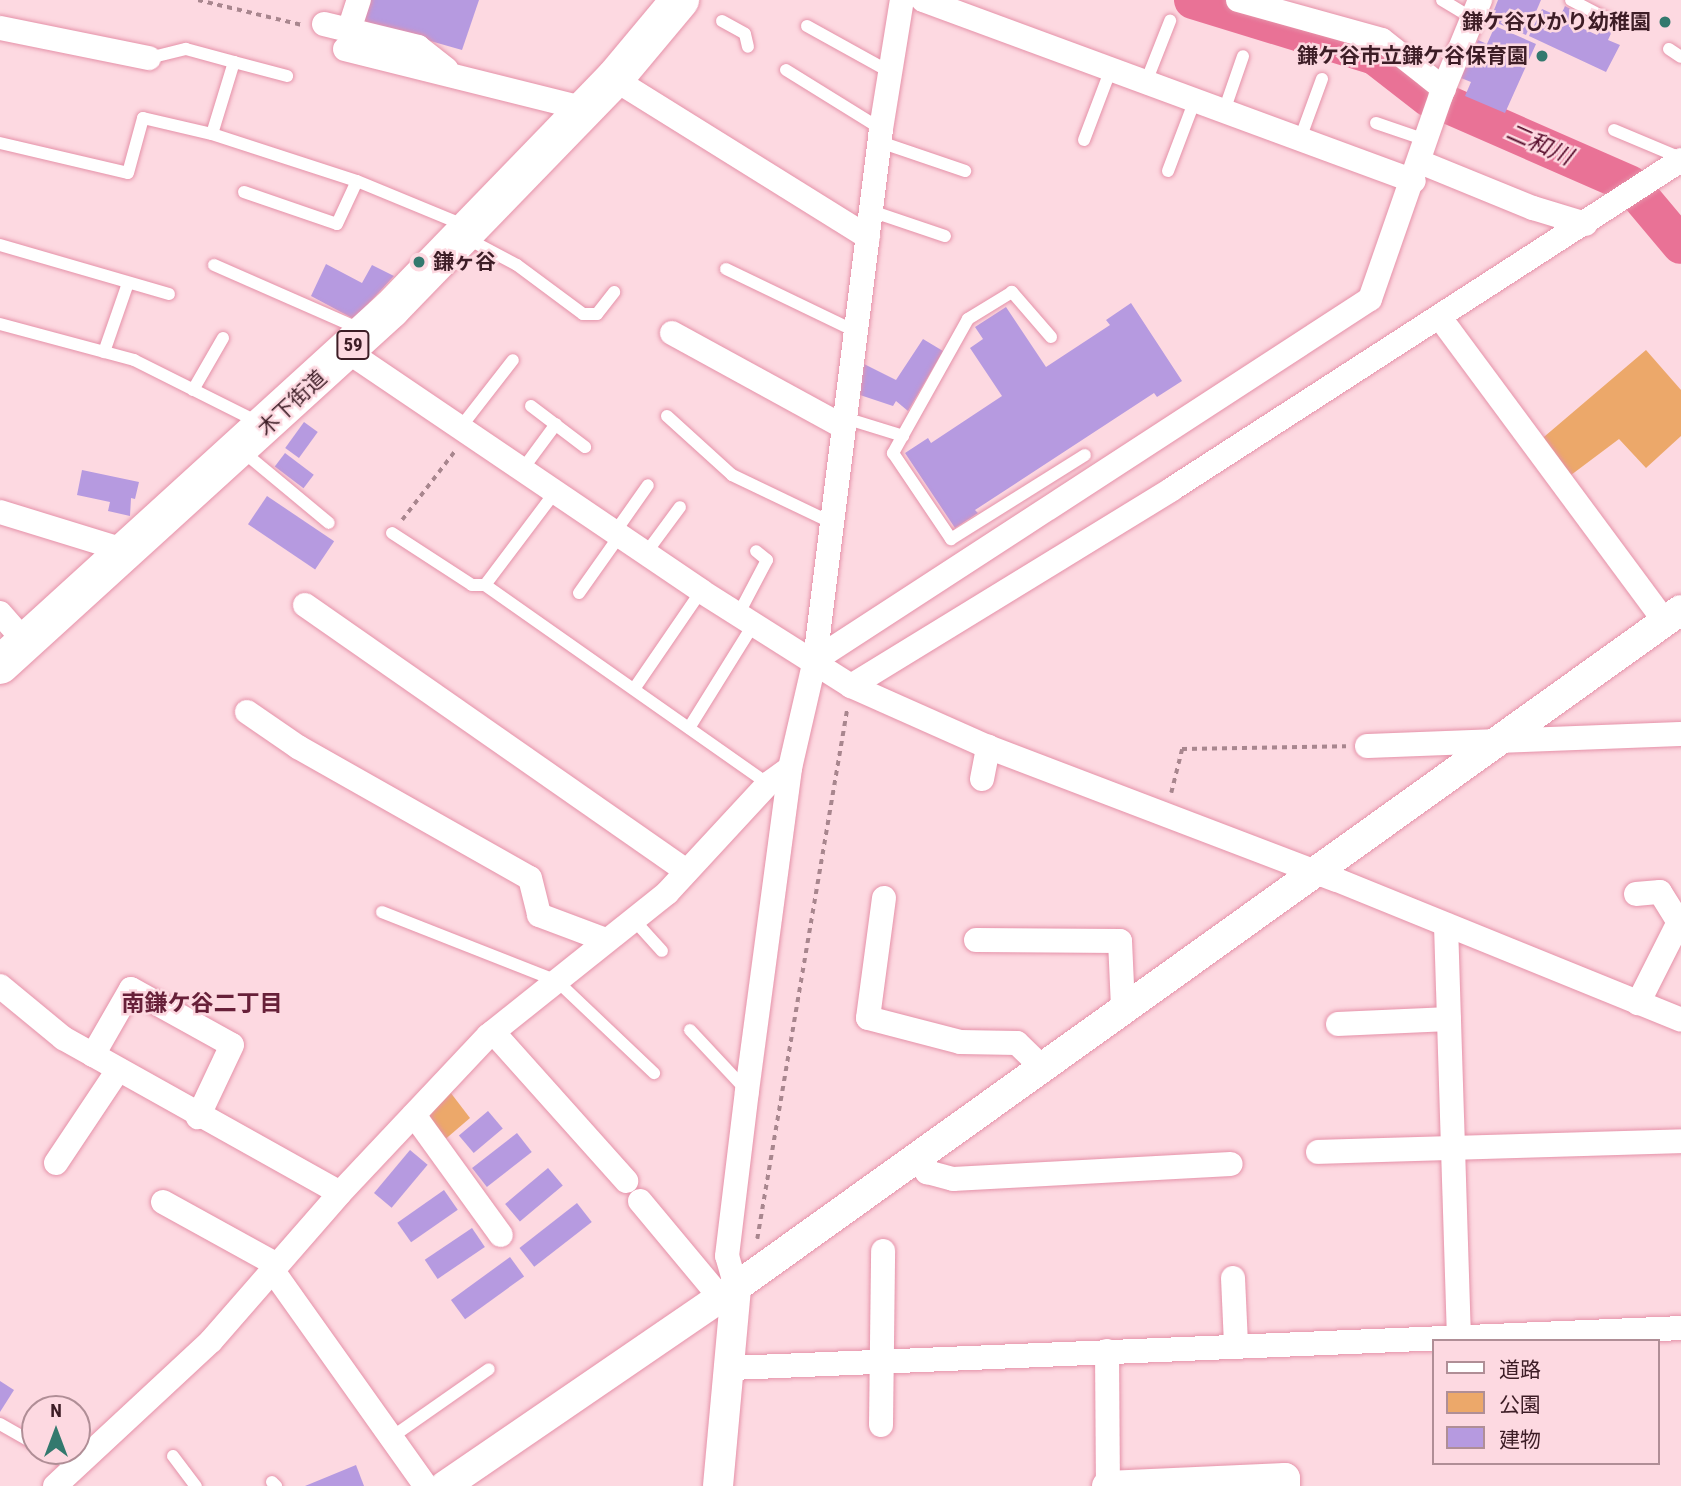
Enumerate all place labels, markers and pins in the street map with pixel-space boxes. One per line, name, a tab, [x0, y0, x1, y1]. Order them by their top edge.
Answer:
place label: 鎌ケ谷ひかり幼稚園	[1462, 9, 1651, 35]
marker: 鎌ケ谷ひかり幼稚園	[1657, 14, 1673, 30]
place label: 鎌ケ谷市立鎌ケ谷保育園	[1297, 43, 1528, 69]
marker: 鎌ケ谷市立鎌ケ谷保育園	[1534, 48, 1550, 64]
place label: 鎌ヶ谷	[433, 249, 496, 275]
marker: 鎌ヶ谷	[411, 254, 427, 270]

